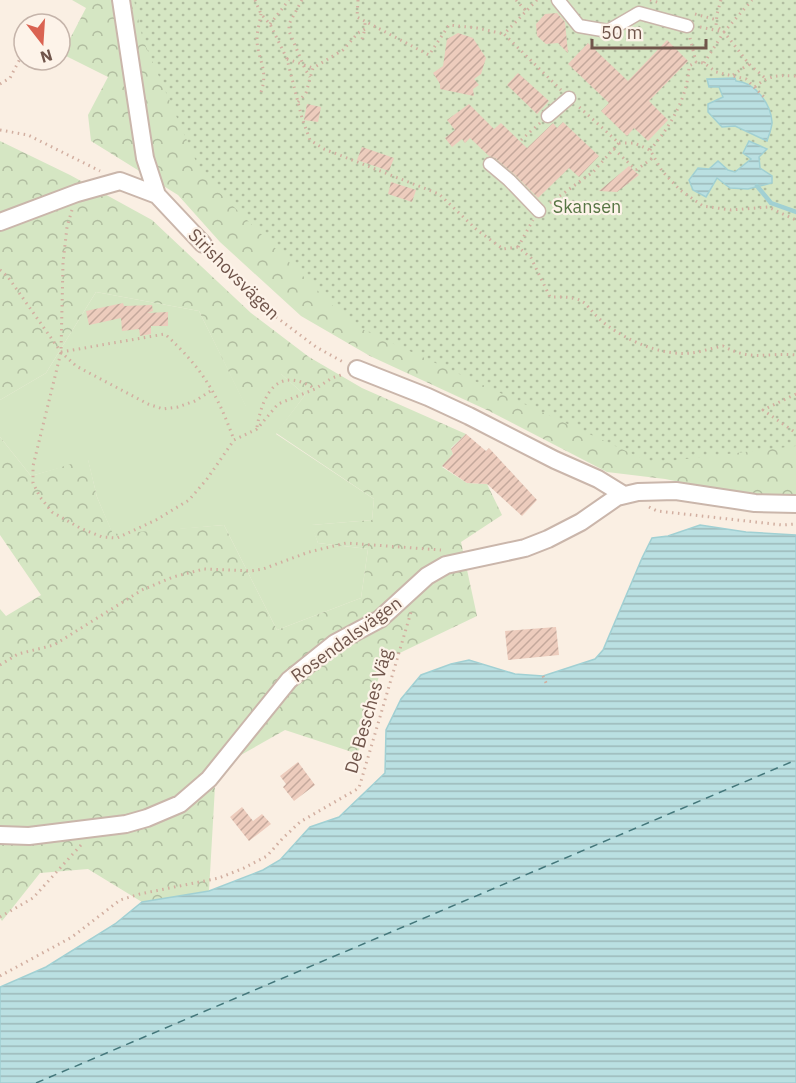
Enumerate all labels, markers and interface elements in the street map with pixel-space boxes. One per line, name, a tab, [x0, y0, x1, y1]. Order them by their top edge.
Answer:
north arrow	[12, 12, 72, 72]
scale bar	[592, 12, 706, 50]
text: 50 m	[601, 21, 643, 44]
text: N	[38, 45, 55, 68]
park label: Skansen	[553, 195, 621, 218]
street label: Sirishovsvägen	[183, 223, 285, 325]
street label: Rosendalsvägen	[286, 591, 406, 687]
street label: De Besches Väg	[339, 646, 397, 776]

